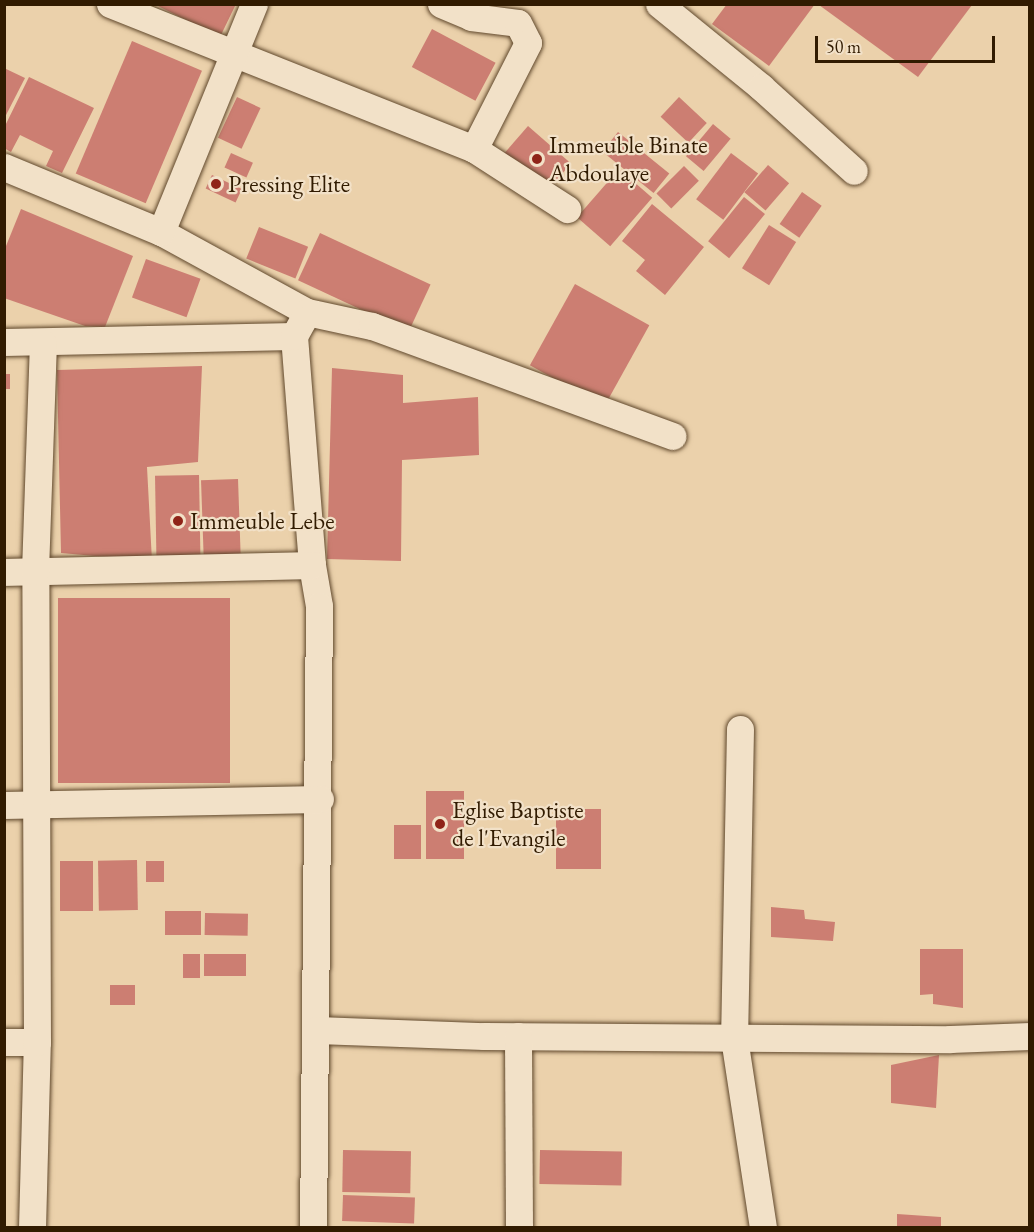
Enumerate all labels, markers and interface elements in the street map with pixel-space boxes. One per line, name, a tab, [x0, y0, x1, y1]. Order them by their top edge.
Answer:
scale bar	[818, 24, 998, 62]
text: 50 m	[826, 35, 861, 58]
place label: Immeuble Binate Abdoulaye	[549, 131, 708, 187]
marker: Immeuble Binate Abdoulaye	[530, 152, 544, 166]
place label: Pressing Elite	[228, 170, 350, 198]
marker: Pressing Elite	[209, 177, 223, 191]
place label: Immeuble Lebe	[190, 507, 335, 535]
marker: Immeuble Lebe	[171, 514, 185, 528]
place label: Eglise Baptiste de l'Evangile	[452, 796, 584, 852]
marker: Eglise Baptiste de l'Evangile	[433, 817, 447, 831]

